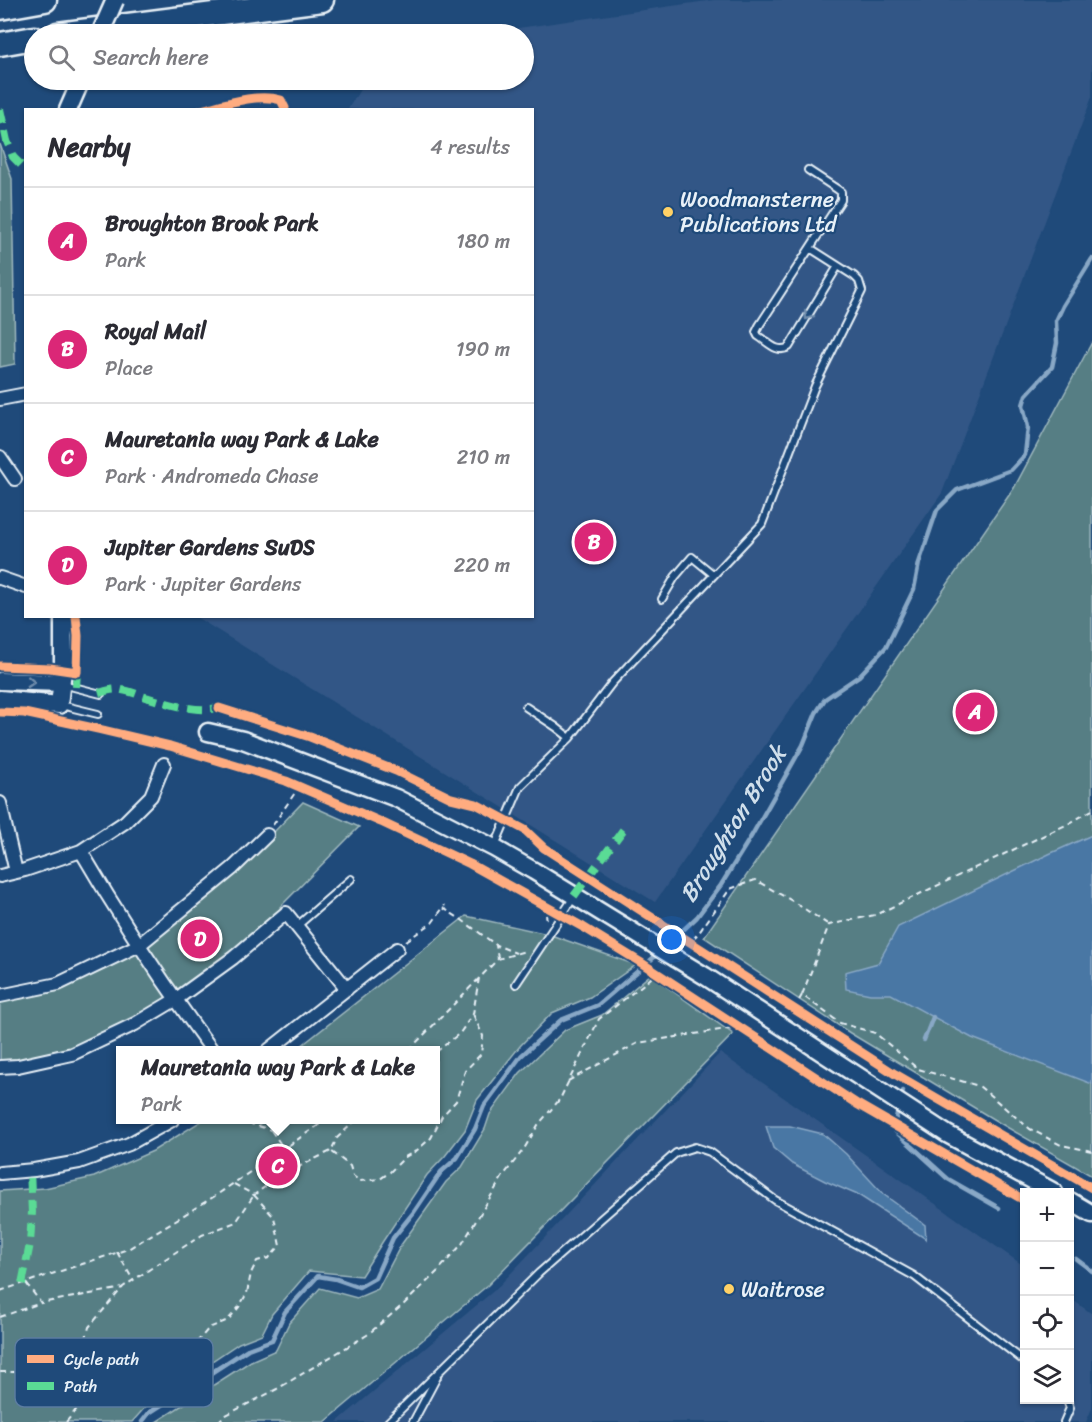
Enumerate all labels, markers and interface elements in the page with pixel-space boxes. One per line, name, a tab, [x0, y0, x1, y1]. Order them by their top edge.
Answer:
search box	[24, 24, 534, 90]
text: Search here	[93, 38, 209, 77]
icon: search	[45, 41, 78, 74]
text: Nearby	[48, 124, 130, 170]
text: 4 results	[430, 130, 510, 165]
place label: Woodmansterne Publications Ltd	[680, 180, 838, 244]
text: Broughton Brook Park	[105, 204, 319, 243]
marker: Woodmansterne Publications Ltd	[661, 205, 675, 219]
text: A	[61, 224, 74, 259]
text: 180 m	[456, 224, 510, 259]
text: Park	[105, 243, 146, 278]
one-way arrow	[803, 310, 815, 320]
text: Royal Mail	[105, 312, 206, 351]
text: B	[61, 332, 74, 367]
text: 190 m	[456, 332, 510, 367]
text: Place	[105, 351, 153, 386]
text: Mauretania way Park & Lake	[105, 420, 379, 459]
text: C	[61, 440, 74, 475]
text: 210 m	[457, 440, 510, 475]
text: Park · Andromeda Chase	[105, 459, 318, 494]
pin: B	[574, 520, 614, 564]
text: Jupiter Gardens SuDS	[105, 528, 315, 567]
text: D	[62, 548, 73, 583]
text: 220 m	[454, 548, 510, 583]
text: Park · Jupiter Gardens	[105, 567, 301, 602]
one-way arrow	[26, 675, 35, 688]
pin: A	[956, 690, 994, 734]
water label: Broughton Brook	[668, 734, 800, 911]
pin: D	[180, 916, 220, 962]
your location	[657, 925, 686, 954]
popup	[116, 1046, 440, 1124]
text: Mauretania way Park & Lake	[141, 1048, 415, 1087]
text: Park	[141, 1087, 182, 1122]
pin: C	[258, 1144, 298, 1188]
map controls	[1020, 1188, 1074, 1404]
button: +	[1020, 1188, 1074, 1242]
button: −	[1020, 1242, 1074, 1296]
place label: Waitrose	[741, 1270, 825, 1309]
marker: Waitrose	[722, 1282, 736, 1296]
button: locate	[1020, 1296, 1074, 1350]
legend	[15, 1338, 213, 1407]
text: Cycle path	[64, 1345, 139, 1374]
button: layers	[1020, 1350, 1074, 1404]
text: Path	[64, 1372, 97, 1401]

